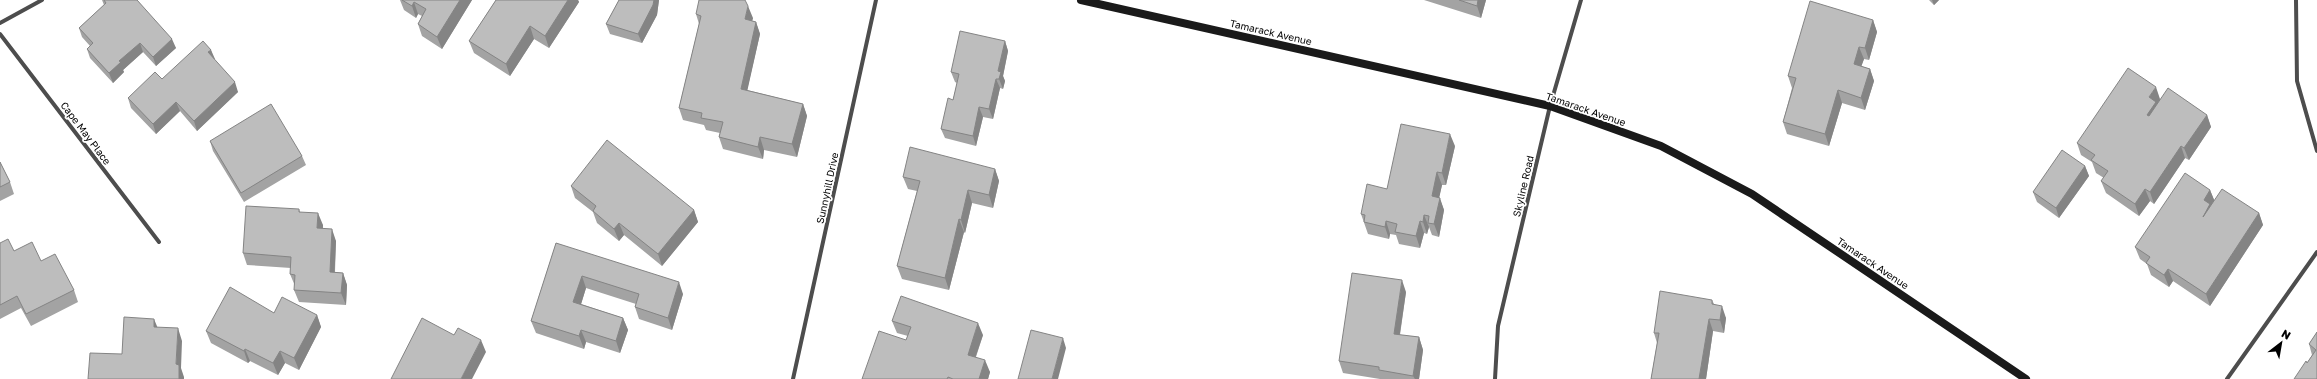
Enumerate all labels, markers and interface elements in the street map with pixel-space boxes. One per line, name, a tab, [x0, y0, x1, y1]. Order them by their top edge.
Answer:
street label: Tamarack Avenue	[1229, 17, 1313, 47]
street label: Tamarack Avenue	[1544, 90, 1628, 128]
street label: Cape May Place	[58, 99, 114, 167]
street label: Sunnyhill Drive	[814, 151, 840, 225]
street label: Skyline Road	[1510, 154, 1536, 218]
street label: Tamarack Avenue	[1835, 235, 1911, 292]
north arrow	[2261, 323, 2301, 363]
text: N	[2279, 326, 2293, 342]

